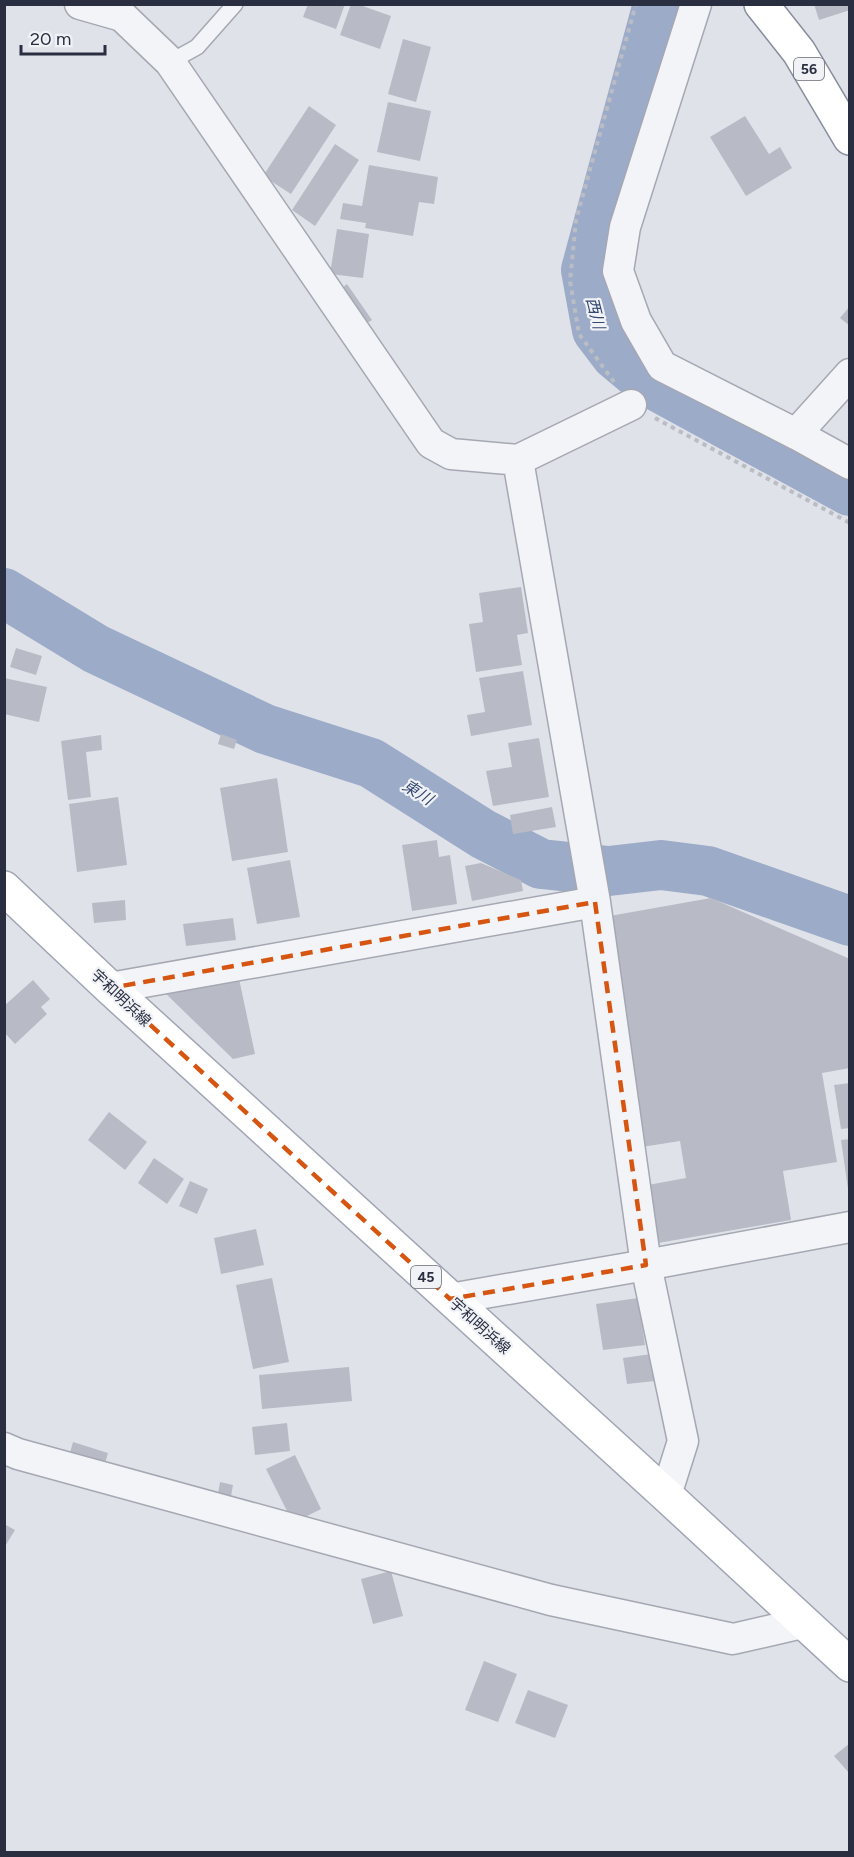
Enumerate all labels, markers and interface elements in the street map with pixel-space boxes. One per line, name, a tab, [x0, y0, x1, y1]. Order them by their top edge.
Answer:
scale bar	[21, 18, 105, 56]
text: 20 m	[30, 28, 71, 50]
road number: 56	[794, 58, 824, 80]
water label: 西川	[582, 295, 609, 333]
water label: 東川	[399, 776, 438, 810]
street label: 宇和明浜線	[87, 966, 155, 1030]
road number: 45	[411, 1266, 441, 1288]
street label: 宇和明浜線	[446, 1294, 514, 1358]

